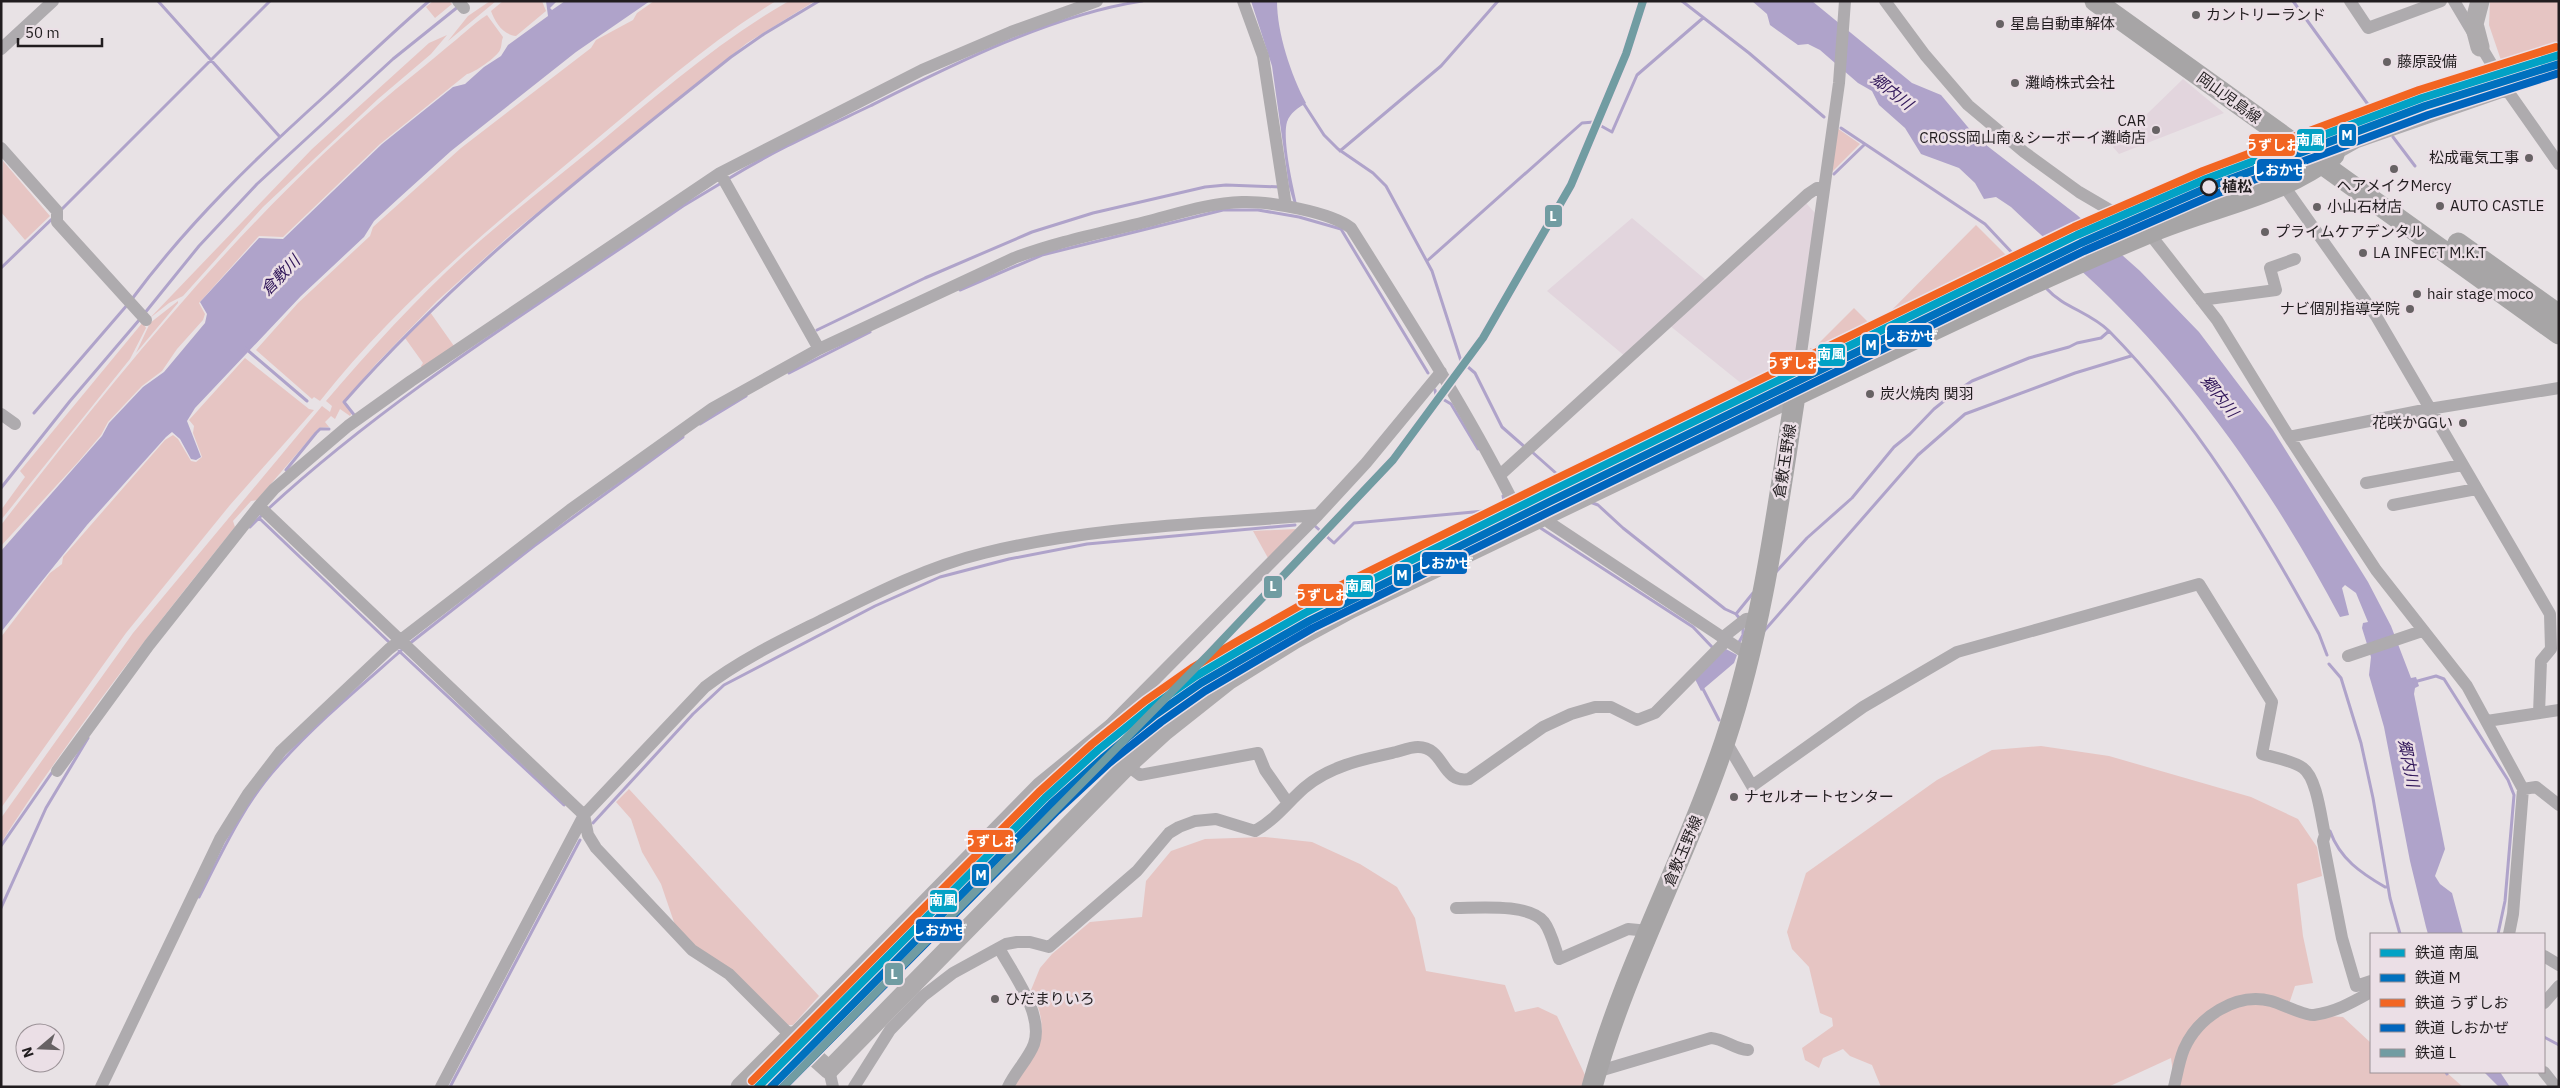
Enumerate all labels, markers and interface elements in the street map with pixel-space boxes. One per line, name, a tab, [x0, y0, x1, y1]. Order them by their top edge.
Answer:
place label: カントリーランド	[2206, 5, 2326, 24]
marker: カントリーランド	[2190, 9, 2202, 21]
place label: 星島自動車解体	[2010, 14, 2115, 33]
scale bar	[18, 15, 101, 47]
marker: 星島自動車解体	[1994, 18, 2006, 30]
text: 50 m	[25, 23, 60, 42]
place label: 藤原設備	[2397, 52, 2457, 71]
marker: 藤原設備	[2381, 56, 2393, 68]
water label: 郷内川	[1867, 68, 1919, 115]
street label: 岡山児島線	[2193, 68, 2265, 127]
place label: 灘崎株式会社	[2025, 73, 2115, 92]
marker: 灘崎株式会社	[2009, 77, 2021, 89]
place label: CAR CROSS岡山南＆シーボーイ灘崎店	[1919, 111, 2146, 147]
line badge: M	[2338, 123, 2357, 147]
marker: CAR CROSS岡山南＆シーボーイ灘崎店	[2150, 124, 2162, 136]
text: M	[2341, 126, 2353, 144]
line badge: 南風	[2296, 128, 2325, 152]
text: 南風	[2296, 131, 2324, 149]
line badge: うずしお	[2248, 133, 2296, 157]
text: うずしお	[2244, 136, 2300, 154]
place label: 松成電気工事	[2429, 148, 2519, 167]
marker: 松成電気工事	[2523, 152, 2535, 164]
line badge: しおかぜ	[2256, 158, 2303, 182]
text: しおかぜ	[2251, 161, 2307, 179]
marker: ヘアメイクMercy	[2388, 163, 2400, 175]
place label: ヘアメイクMercy	[2337, 176, 2452, 195]
place label: 植松	[2222, 177, 2252, 196]
marker: 植松	[2200, 178, 2218, 196]
place label: AUTO CASTLE	[2450, 196, 2544, 215]
place label: 小山石材店	[2327, 197, 2402, 216]
marker: AUTO CASTLE	[2434, 200, 2446, 212]
marker: 小山石材店	[2311, 201, 2323, 213]
line badge: L	[1544, 204, 1563, 228]
text: L	[1549, 207, 1557, 225]
place label: プライムケアデンタル	[2275, 222, 2425, 241]
marker: プライムケアデンタル	[2259, 226, 2271, 238]
place label: LA INFECT M.K.T	[2373, 243, 2487, 262]
marker: LA INFECT M.K.T	[2357, 247, 2369, 259]
water label: 倉敷川	[256, 249, 305, 299]
place label: hair stage moco	[2427, 284, 2534, 303]
marker: hair stage moco	[2411, 288, 2423, 300]
place label: ナビ個別指導学院	[2280, 299, 2400, 318]
marker: ナビ個別指導学院	[2404, 303, 2416, 315]
line badge: しおかぜ	[1886, 324, 1933, 348]
text: しおかぜ	[1882, 327, 1938, 345]
line badge: M	[1861, 333, 1880, 357]
text: M	[1865, 336, 1877, 354]
line badge: 南風	[1817, 343, 1846, 367]
text: 南風	[1817, 345, 1845, 363]
line badge: うずしお	[1769, 351, 1817, 375]
text: うずしお	[1765, 354, 1821, 372]
water label: 郷内川	[2197, 371, 2244, 422]
place label: 炭火焼肉 関羽	[1880, 384, 1974, 403]
marker: 炭火焼肉 関羽	[1864, 388, 1876, 400]
place label: 花咲かGGい	[2372, 413, 2453, 432]
marker: 花咲かGGい	[2457, 417, 2469, 429]
street label: 倉敷玉野線	[1769, 422, 1800, 499]
line badge: しおかぜ	[1421, 551, 1468, 575]
text: しおかぜ	[1417, 554, 1473, 572]
line badge: M	[1393, 563, 1412, 587]
text: M	[1396, 566, 1408, 584]
line badge: 南風	[1345, 574, 1374, 598]
line badge: L	[1263, 575, 1283, 599]
text: L	[1269, 577, 1277, 595]
text: 南風	[1345, 577, 1373, 595]
line badge: うずしお	[1297, 583, 1344, 607]
text: うずしお	[1293, 586, 1349, 604]
water label: 郷内川	[2395, 738, 2424, 790]
place label: ナセルオートセンター	[1744, 787, 1894, 806]
marker: ナセルオートセンター	[1728, 791, 1740, 803]
street label: 倉敷玉野線	[1659, 813, 1706, 889]
line badge: うずしお	[967, 829, 1014, 853]
text: うずしお	[962, 832, 1018, 850]
line badge: M	[971, 863, 990, 887]
text: M	[975, 866, 987, 884]
line badge: 南風	[929, 889, 958, 913]
text: 南風	[929, 891, 957, 909]
line badge: しおかぜ	[915, 918, 963, 942]
text: しおかぜ	[911, 921, 967, 939]
legend	[2370, 933, 2545, 1073]
text: 鉄道 南風	[2415, 943, 2479, 962]
line badge: L	[884, 962, 904, 986]
text: L	[890, 965, 898, 983]
text: 鉄道 M	[2415, 968, 2461, 987]
place label: ひだまりいろ	[1005, 989, 1095, 1008]
marker: ひだまりいろ	[989, 993, 1001, 1005]
text: 鉄道 うずしお	[2415, 993, 2509, 1012]
text: 鉄道 しおかぜ	[2415, 1018, 2509, 1037]
north arrow	[15, 1023, 65, 1073]
text: 鉄道 L	[2415, 1043, 2457, 1062]
text: N	[18, 1045, 38, 1060]

